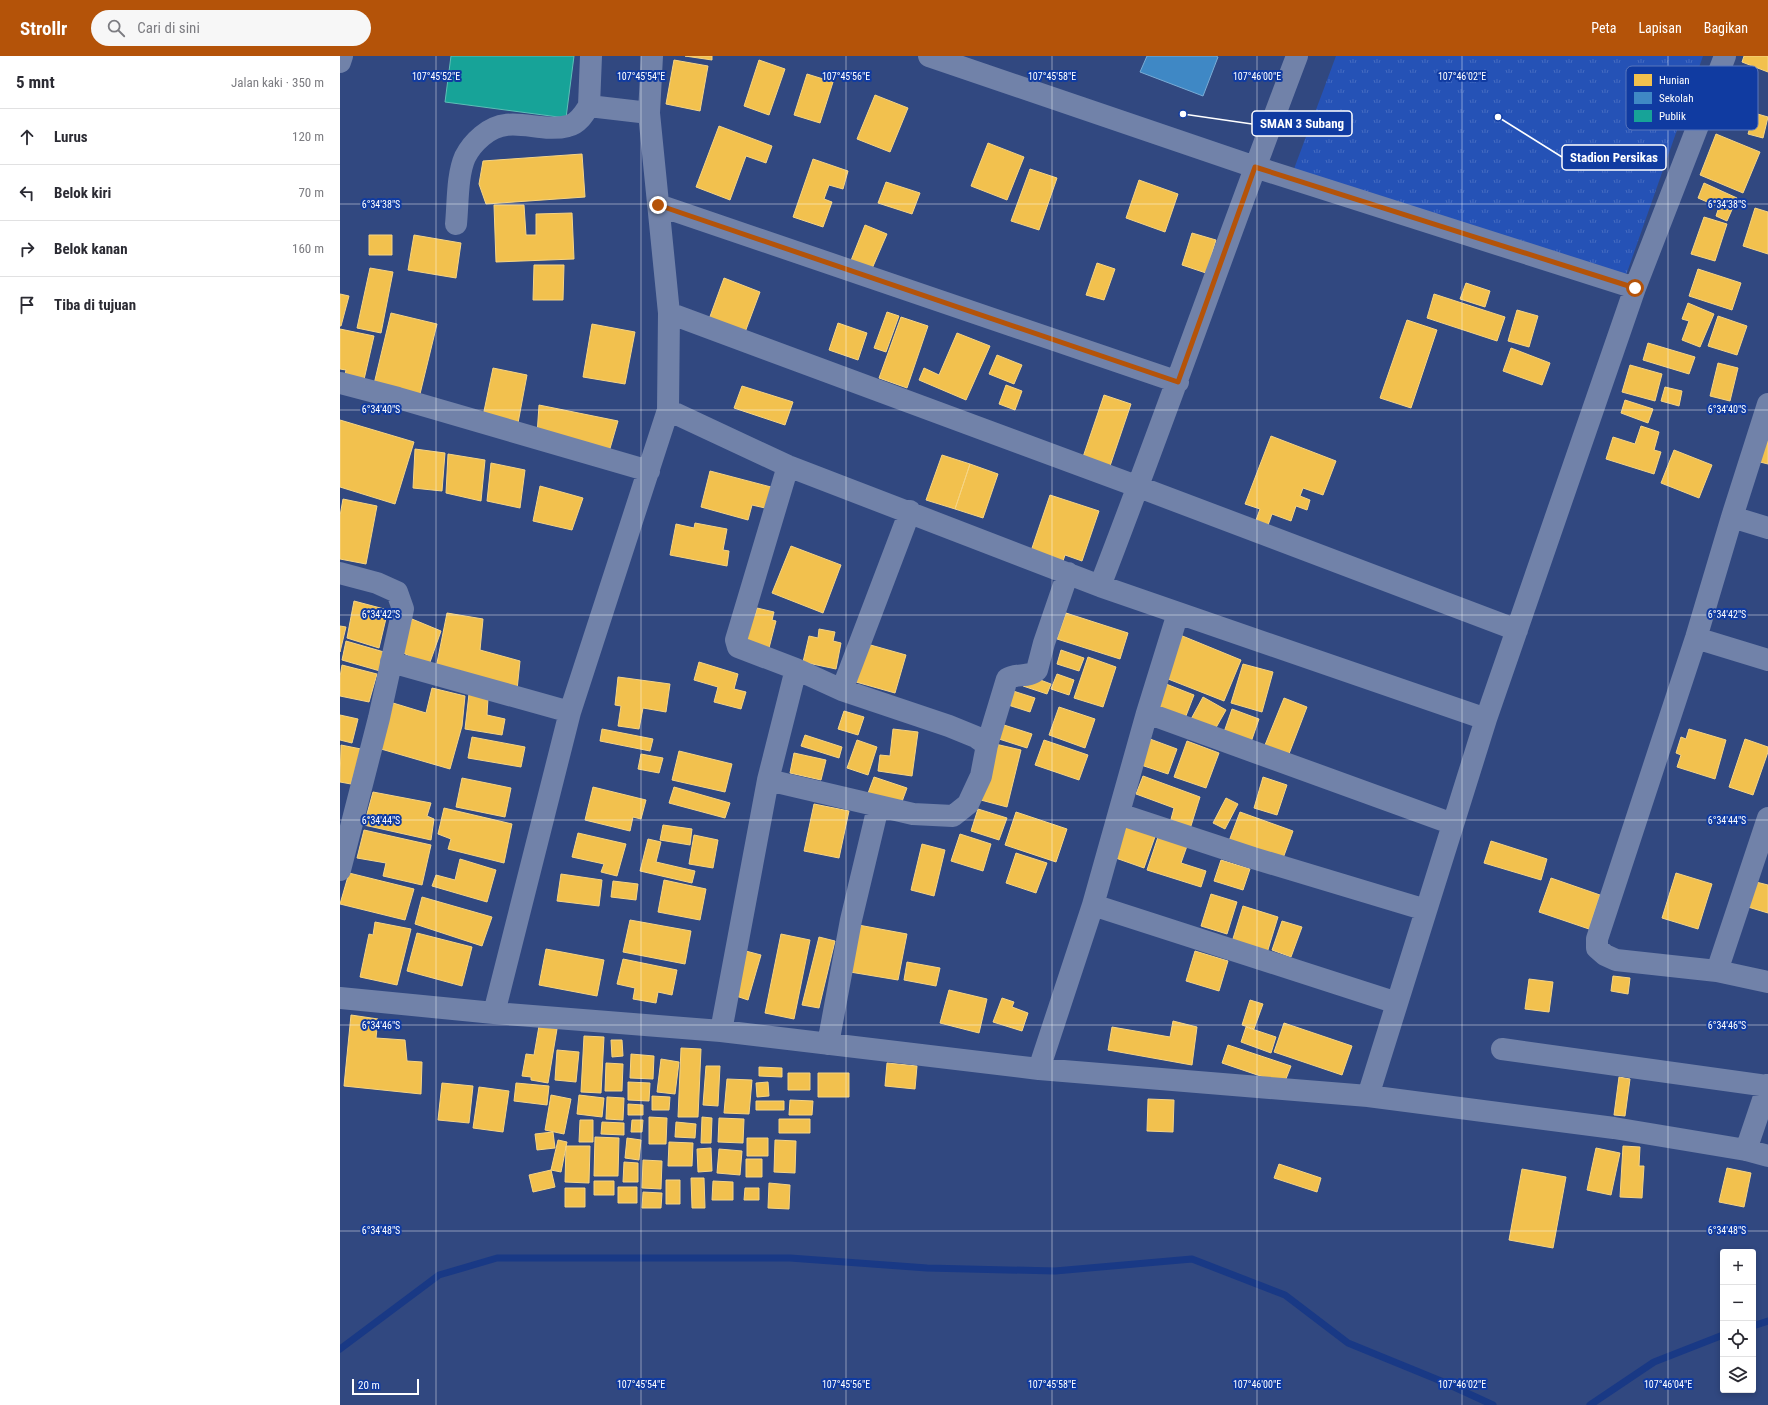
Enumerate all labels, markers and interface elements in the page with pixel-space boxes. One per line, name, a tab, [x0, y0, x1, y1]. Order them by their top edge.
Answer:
search box	[91, 10, 371, 46]
text: Strollr	[20, 17, 67, 40]
icon: search	[105, 17, 127, 39]
text: Cari di sini	[137, 19, 200, 37]
text: Peta	[1591, 20, 1616, 36]
text: Lapisan	[1638, 20, 1682, 36]
text: Bagikan	[1704, 20, 1748, 36]
legend	[1626, 66, 1758, 130]
text: 107°45'52"E	[412, 71, 460, 82]
text: 107°45'54"E	[617, 71, 665, 82]
text: 107°45'56"E	[822, 71, 870, 82]
text: 107°45'58"E	[1028, 71, 1076, 82]
text: 107°46'00"E	[1233, 71, 1281, 82]
text: 107°46'02"E	[1438, 71, 1486, 82]
text: 5 mnt	[16, 72, 55, 92]
text: Hunian	[1659, 74, 1690, 87]
text: Jalan kaki · 350 m	[231, 75, 324, 90]
text: Sekolah	[1659, 92, 1693, 105]
text: Publik	[1659, 110, 1686, 123]
callout: SMAN 3 Subang	[1252, 111, 1352, 136]
text: SMAN 3 Subang	[1260, 116, 1344, 131]
icon: ahead	[16, 126, 38, 148]
text: Lurus	[54, 128, 88, 146]
text: 120 m	[292, 129, 324, 144]
callout: Stadion Persikas	[1562, 145, 1666, 170]
text: Stadion Persikas	[1570, 150, 1658, 165]
icon: left	[16, 182, 38, 204]
text: Belok kiri	[54, 184, 111, 202]
text: 70 m	[298, 185, 324, 200]
route end	[649, 196, 667, 214]
text: 6°34'38"S	[362, 199, 400, 210]
text: 6°34'38"S	[1708, 199, 1746, 210]
icon: right	[16, 238, 38, 260]
text: Belok kanan	[54, 240, 128, 258]
text: 160 m	[292, 241, 324, 256]
route start	[1626, 279, 1644, 297]
icon: arrive	[16, 294, 38, 316]
text: Tiba di tujuan	[54, 296, 136, 314]
text: 6°34'40"S	[362, 404, 400, 415]
text: 6°34'40"S	[1708, 404, 1746, 415]
text: 6°34'42"S	[362, 609, 400, 620]
text: 6°34'42"S	[1708, 609, 1746, 620]
text: 6°34'44"S	[362, 815, 400, 826]
text: 6°34'44"S	[1708, 815, 1746, 826]
text: 6°34'46"S	[362, 1020, 400, 1031]
text: 6°34'46"S	[1708, 1020, 1746, 1031]
text: 6°34'48"S	[362, 1225, 400, 1236]
text: 6°34'48"S	[1708, 1225, 1746, 1236]
map controls	[1720, 1249, 1756, 1393]
button: +	[1720, 1249, 1756, 1285]
button: −	[1720, 1285, 1756, 1321]
button: locate	[1720, 1321, 1756, 1357]
button: layers	[1720, 1357, 1756, 1393]
scale bar	[352, 1377, 419, 1396]
text: 20 m	[358, 1379, 380, 1392]
text: 107°45'54"E	[617, 1379, 665, 1390]
text: 107°45'56"E	[822, 1379, 870, 1390]
text: 107°45'58"E	[1028, 1379, 1076, 1390]
text: 107°46'00"E	[1233, 1379, 1281, 1390]
text: 107°46'02"E	[1438, 1379, 1486, 1390]
text: 107°46'04"E	[1644, 1379, 1692, 1390]

